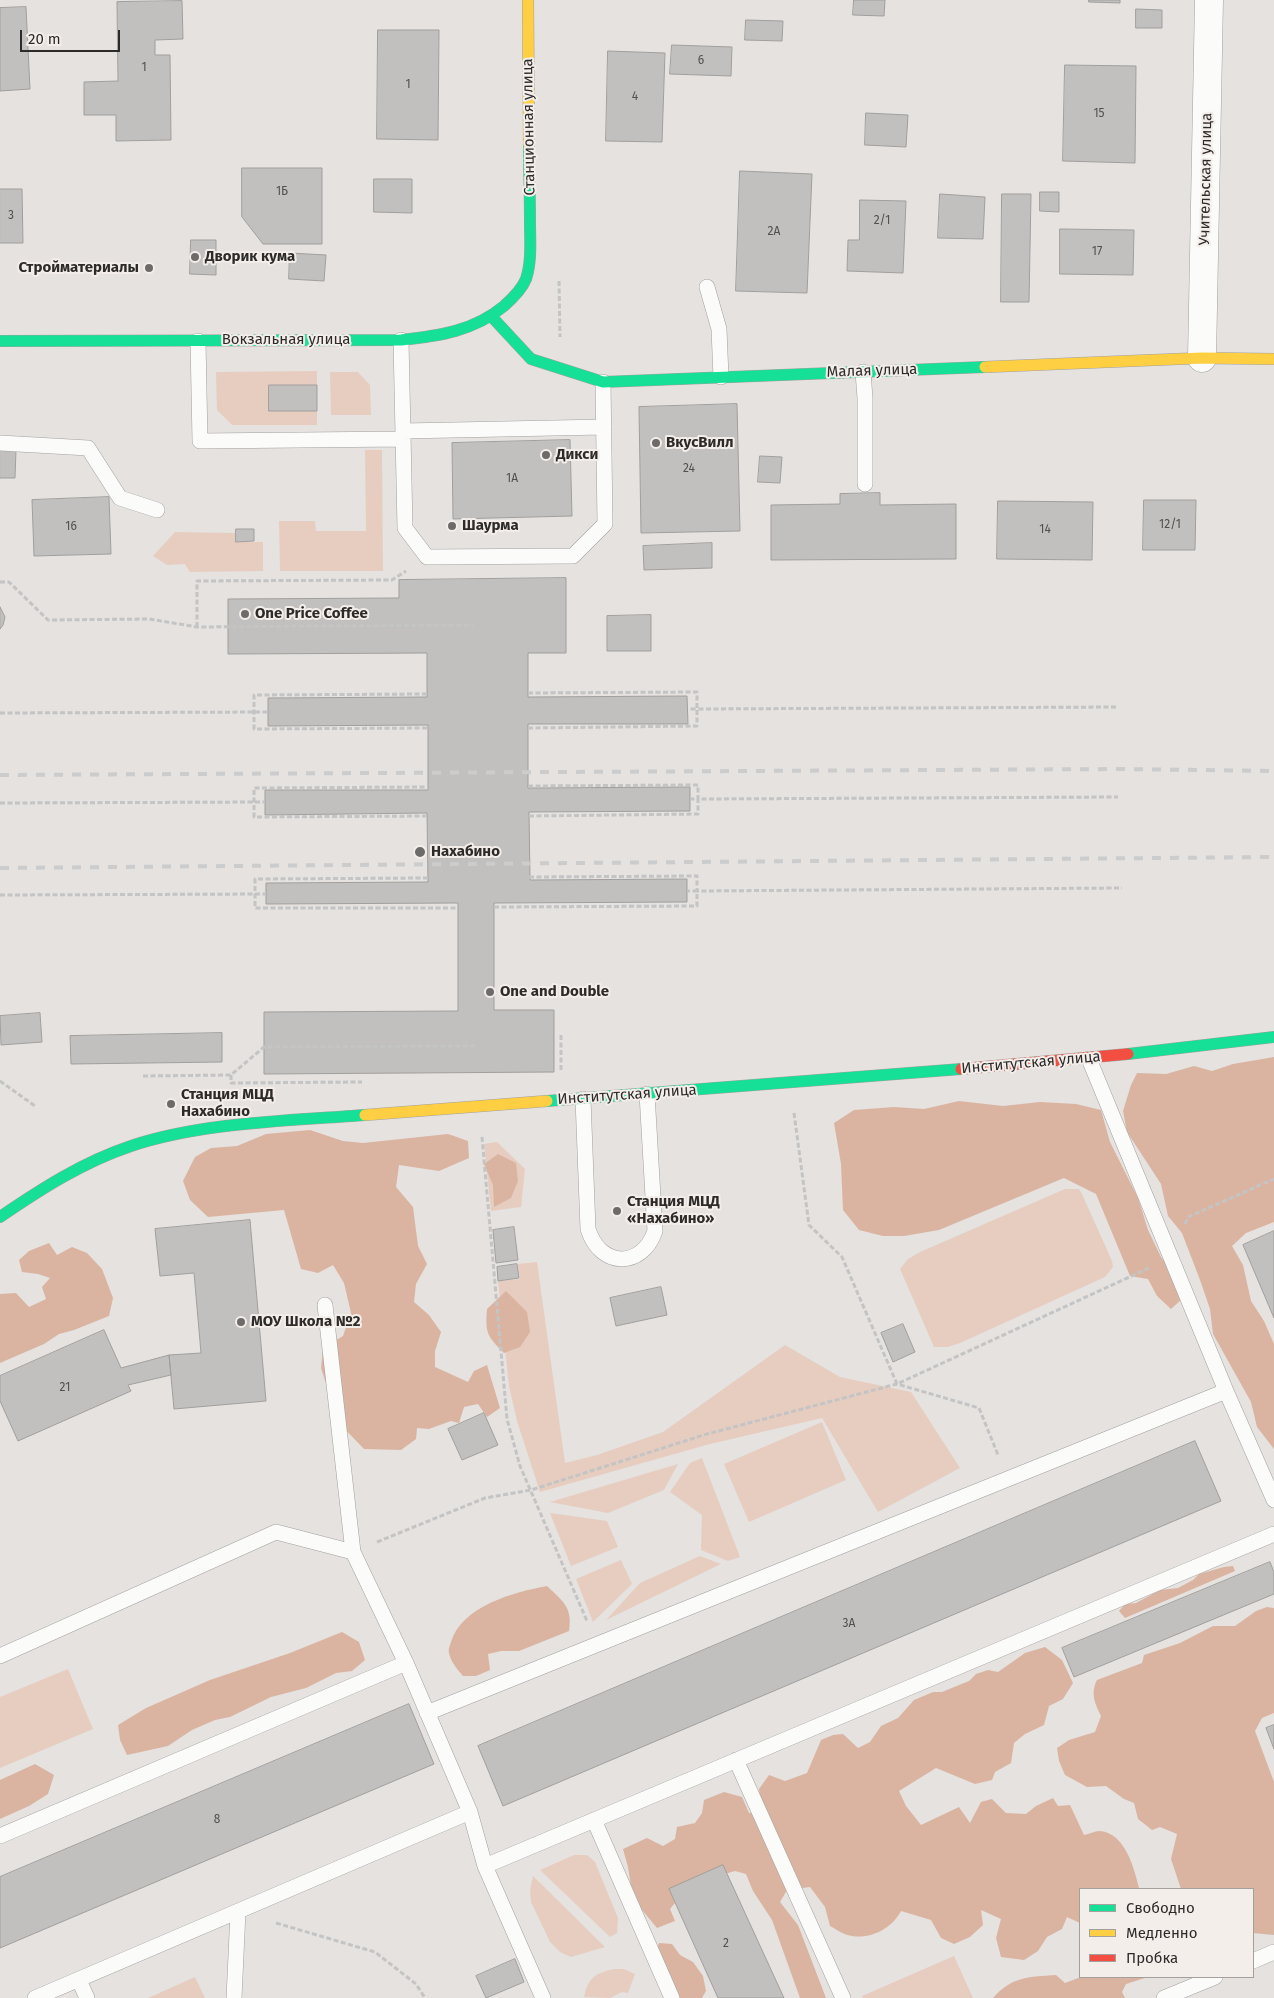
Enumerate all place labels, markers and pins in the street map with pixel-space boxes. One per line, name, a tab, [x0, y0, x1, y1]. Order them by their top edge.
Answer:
place label: Дворик кума	[205, 248, 295, 266]
marker: Дворик кума	[189, 251, 201, 263]
place label: Стройматериалы	[18, 259, 139, 277]
marker: Стройматериалы	[143, 262, 155, 274]
place label: ВкусВилл	[666, 434, 734, 452]
marker: ВкусВилл	[650, 437, 662, 449]
place label: Дикси	[556, 446, 598, 464]
marker: Дикси	[540, 449, 552, 461]
place label: Шаурма	[462, 517, 519, 535]
marker: Шаурма	[446, 520, 458, 532]
place label: One Price Coffee	[255, 605, 368, 623]
marker: One Price Coffee	[239, 608, 251, 620]
place label: Нахабино	[431, 843, 500, 861]
marker: Нахабино	[413, 845, 427, 859]
place label: One and Double	[500, 983, 609, 1001]
marker: One and Double	[484, 986, 496, 998]
place label: Станция МЦД Нахабино	[181, 1086, 274, 1121]
marker: Станция МЦД Нахабино	[165, 1098, 177, 1110]
place label: Станция МЦД «Нахабино»	[627, 1193, 720, 1228]
marker: Станция МЦД «Нахабино»	[611, 1205, 623, 1217]
place label: МОУ Школа №2	[251, 1313, 360, 1331]
marker: МОУ Школа №2	[235, 1316, 247, 1328]

